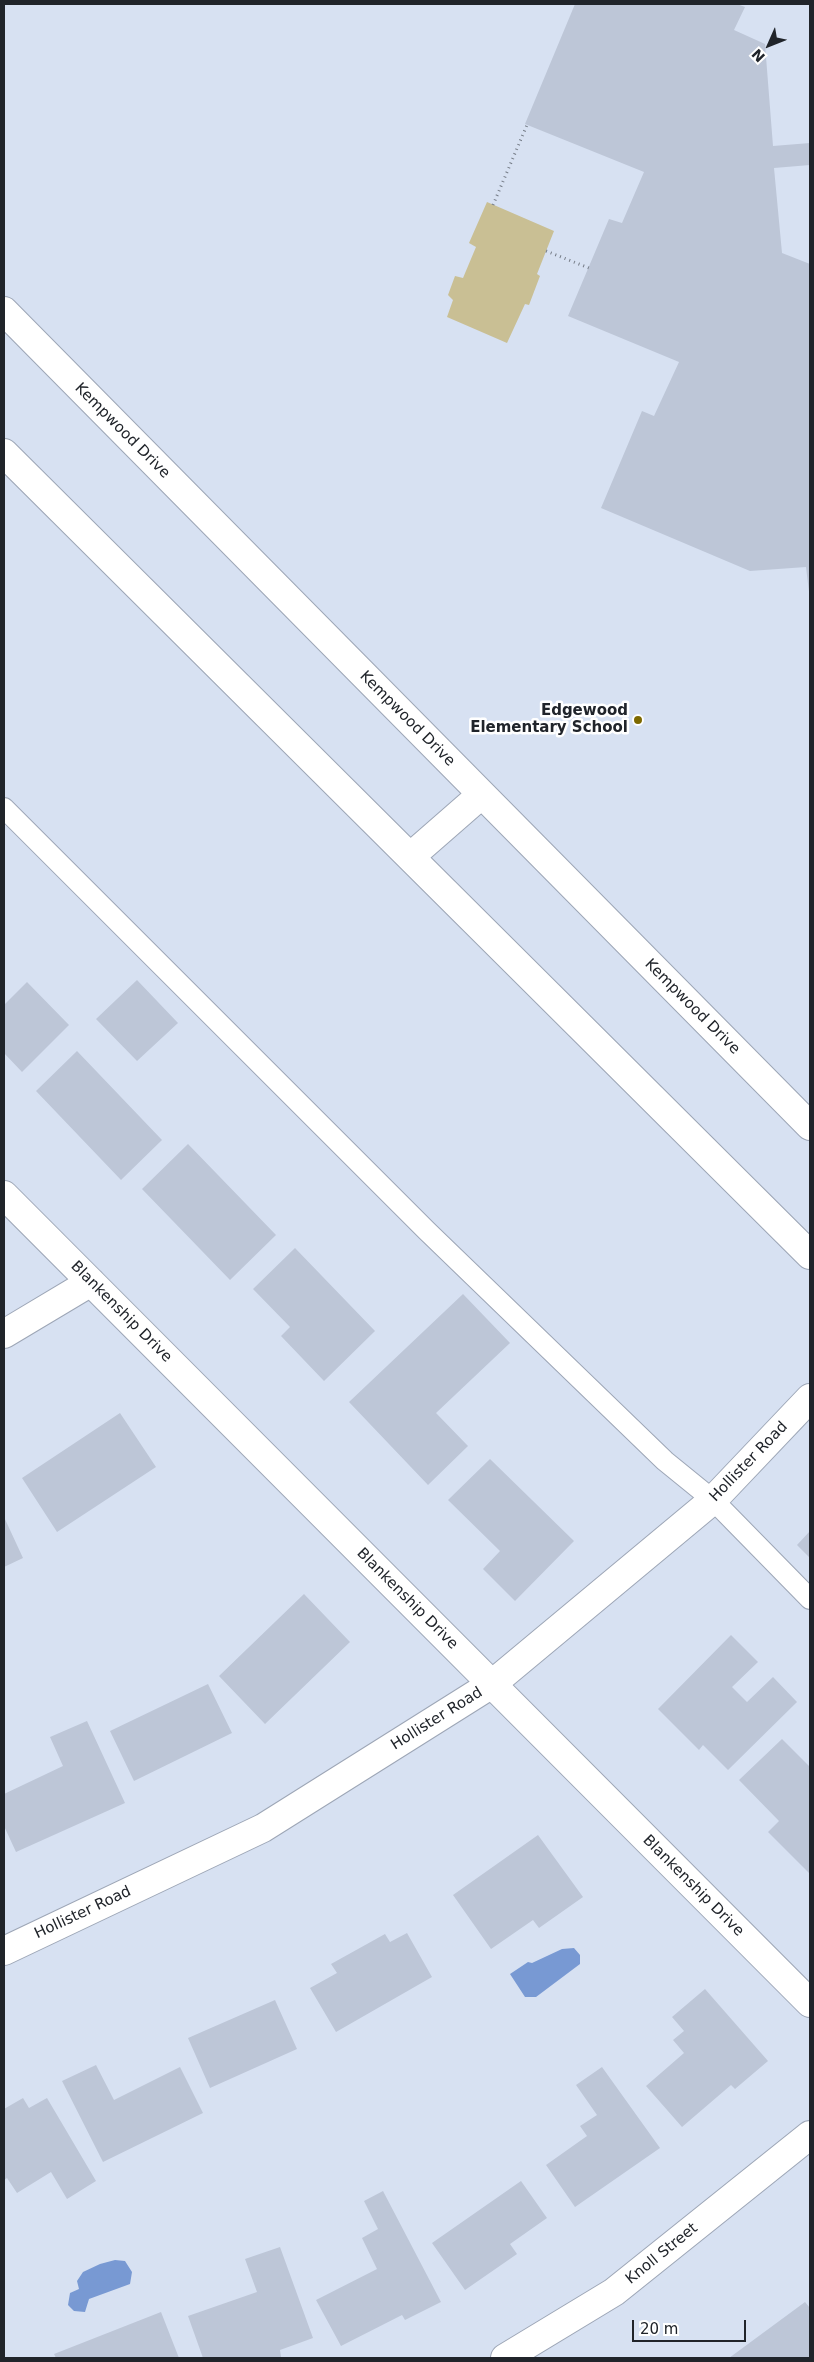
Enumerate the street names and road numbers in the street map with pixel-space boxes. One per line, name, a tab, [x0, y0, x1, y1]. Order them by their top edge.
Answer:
street label: Kempwood Drive	[71, 380, 173, 482]
street label: Kempwood Drive	[356, 668, 458, 770]
street label: Kempwood Drive	[641, 956, 743, 1058]
street label: Blankenship Drive	[67, 1258, 175, 1366]
street label: Hollister Road	[706, 1418, 792, 1506]
street label: Blankenship Drive	[353, 1545, 461, 1653]
street label: Hollister Road	[388, 1684, 486, 1754]
street label: Blankenship Drive	[639, 1832, 747, 1940]
street label: Hollister Road	[32, 1883, 134, 1943]
street label: Knoll Street	[622, 2220, 702, 2288]

